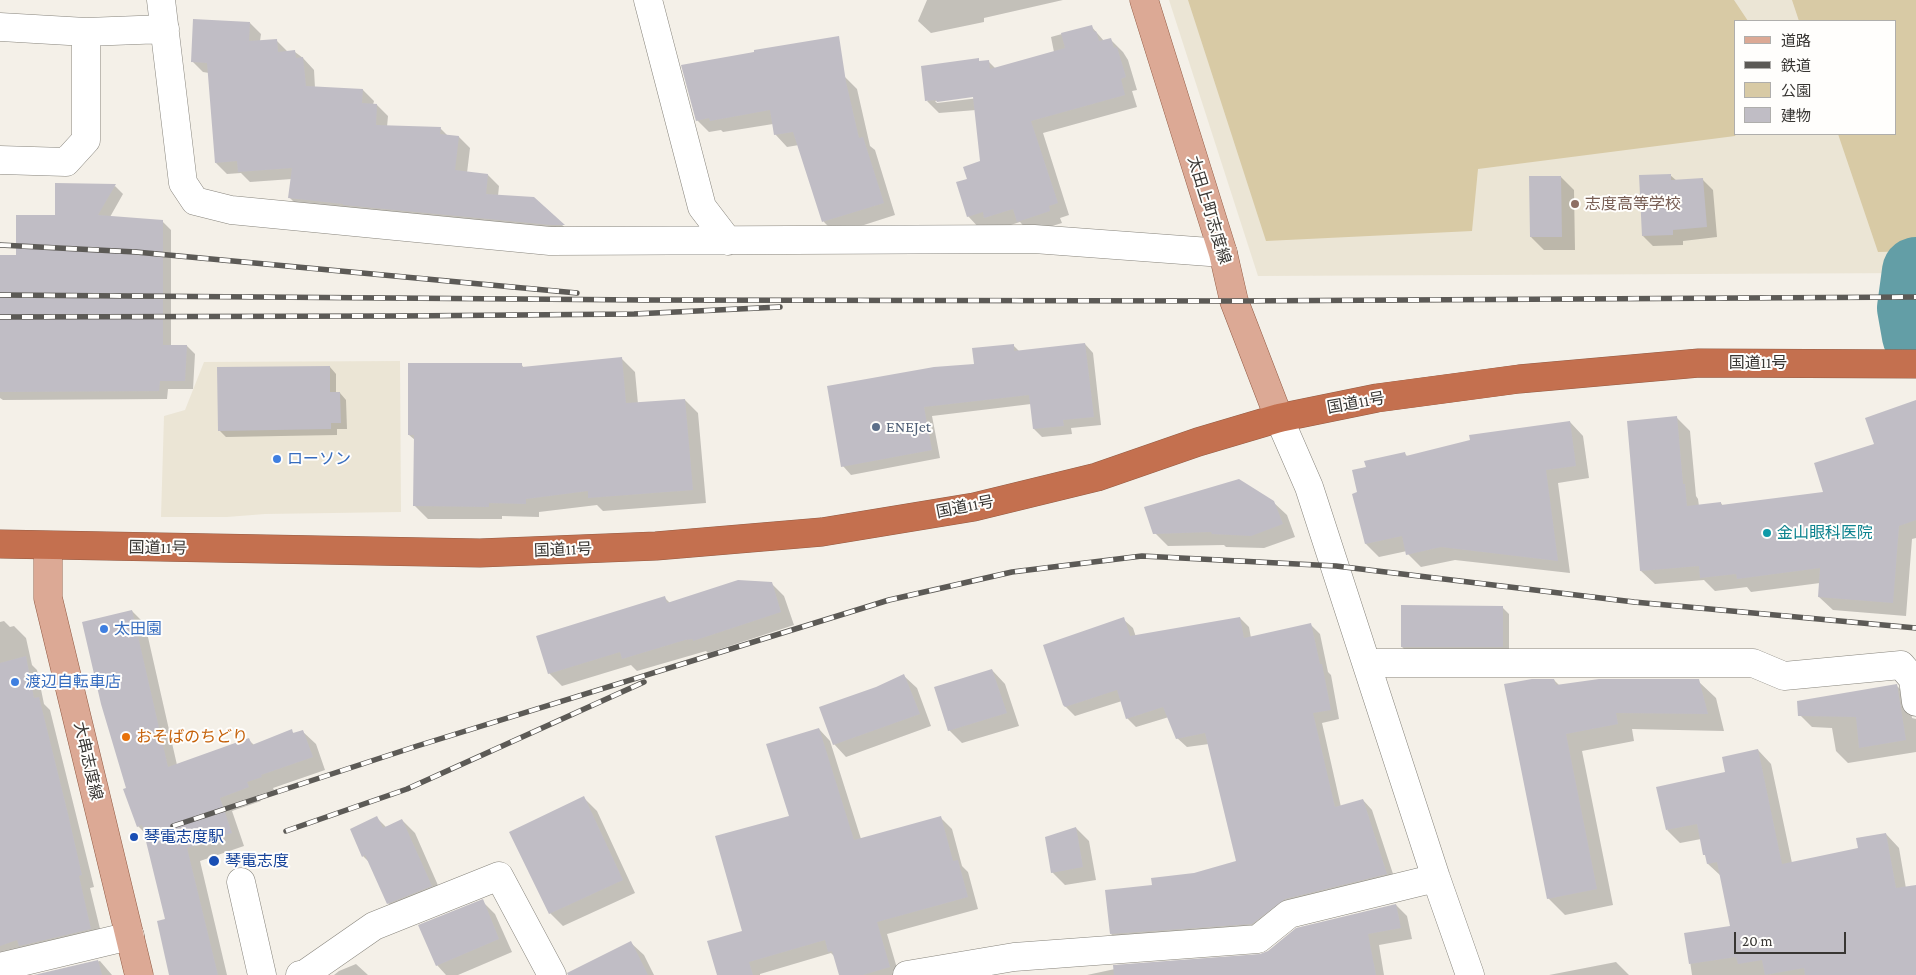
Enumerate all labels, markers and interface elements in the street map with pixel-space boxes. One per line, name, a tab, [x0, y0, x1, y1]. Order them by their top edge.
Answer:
legend	[1734, 20, 1896, 135]
text: 道路	[1781, 33, 1811, 49]
text: 鉄道	[1781, 58, 1811, 74]
text: 公園	[1781, 83, 1811, 99]
text: 建物	[1781, 108, 1811, 124]
street label: 太田上町志度線	[1183, 154, 1235, 266]
place label: 志度高等学校	[1585, 194, 1681, 214]
marker: 志度高等学校	[1569, 198, 1581, 210]
street label: 国道11号	[1729, 353, 1787, 373]
street label: 国道11号	[1325, 388, 1387, 418]
place label: ENEJet	[886, 417, 931, 437]
marker: ENEJet	[870, 421, 882, 433]
place label: ローソン	[287, 449, 351, 469]
marker: ローソン	[271, 453, 283, 465]
street label: 国道11号	[934, 492, 996, 522]
place label: 金山眼科医院	[1777, 523, 1873, 543]
marker: 金山眼科医院	[1761, 527, 1773, 539]
street label: 国道11号	[129, 538, 187, 558]
street label: 国道11号	[533, 539, 593, 561]
place label: 太田園	[114, 619, 162, 639]
marker: 太田園	[98, 623, 110, 635]
place label: 渡辺自転車店	[25, 672, 121, 692]
marker: 渡辺自転車店	[9, 676, 21, 688]
street label: 大串志度線	[70, 720, 106, 802]
place label: おそばのちどり	[136, 727, 248, 747]
marker: おそばのちどり	[120, 731, 132, 743]
place label: 琴電志度駅	[144, 827, 224, 847]
marker: 琴電志度駅	[128, 831, 140, 843]
place label: 琴電志度	[225, 851, 289, 871]
marker: 琴電志度	[207, 854, 221, 868]
scale bar	[1736, 922, 1848, 954]
text: 20 m	[1742, 933, 1773, 949]

